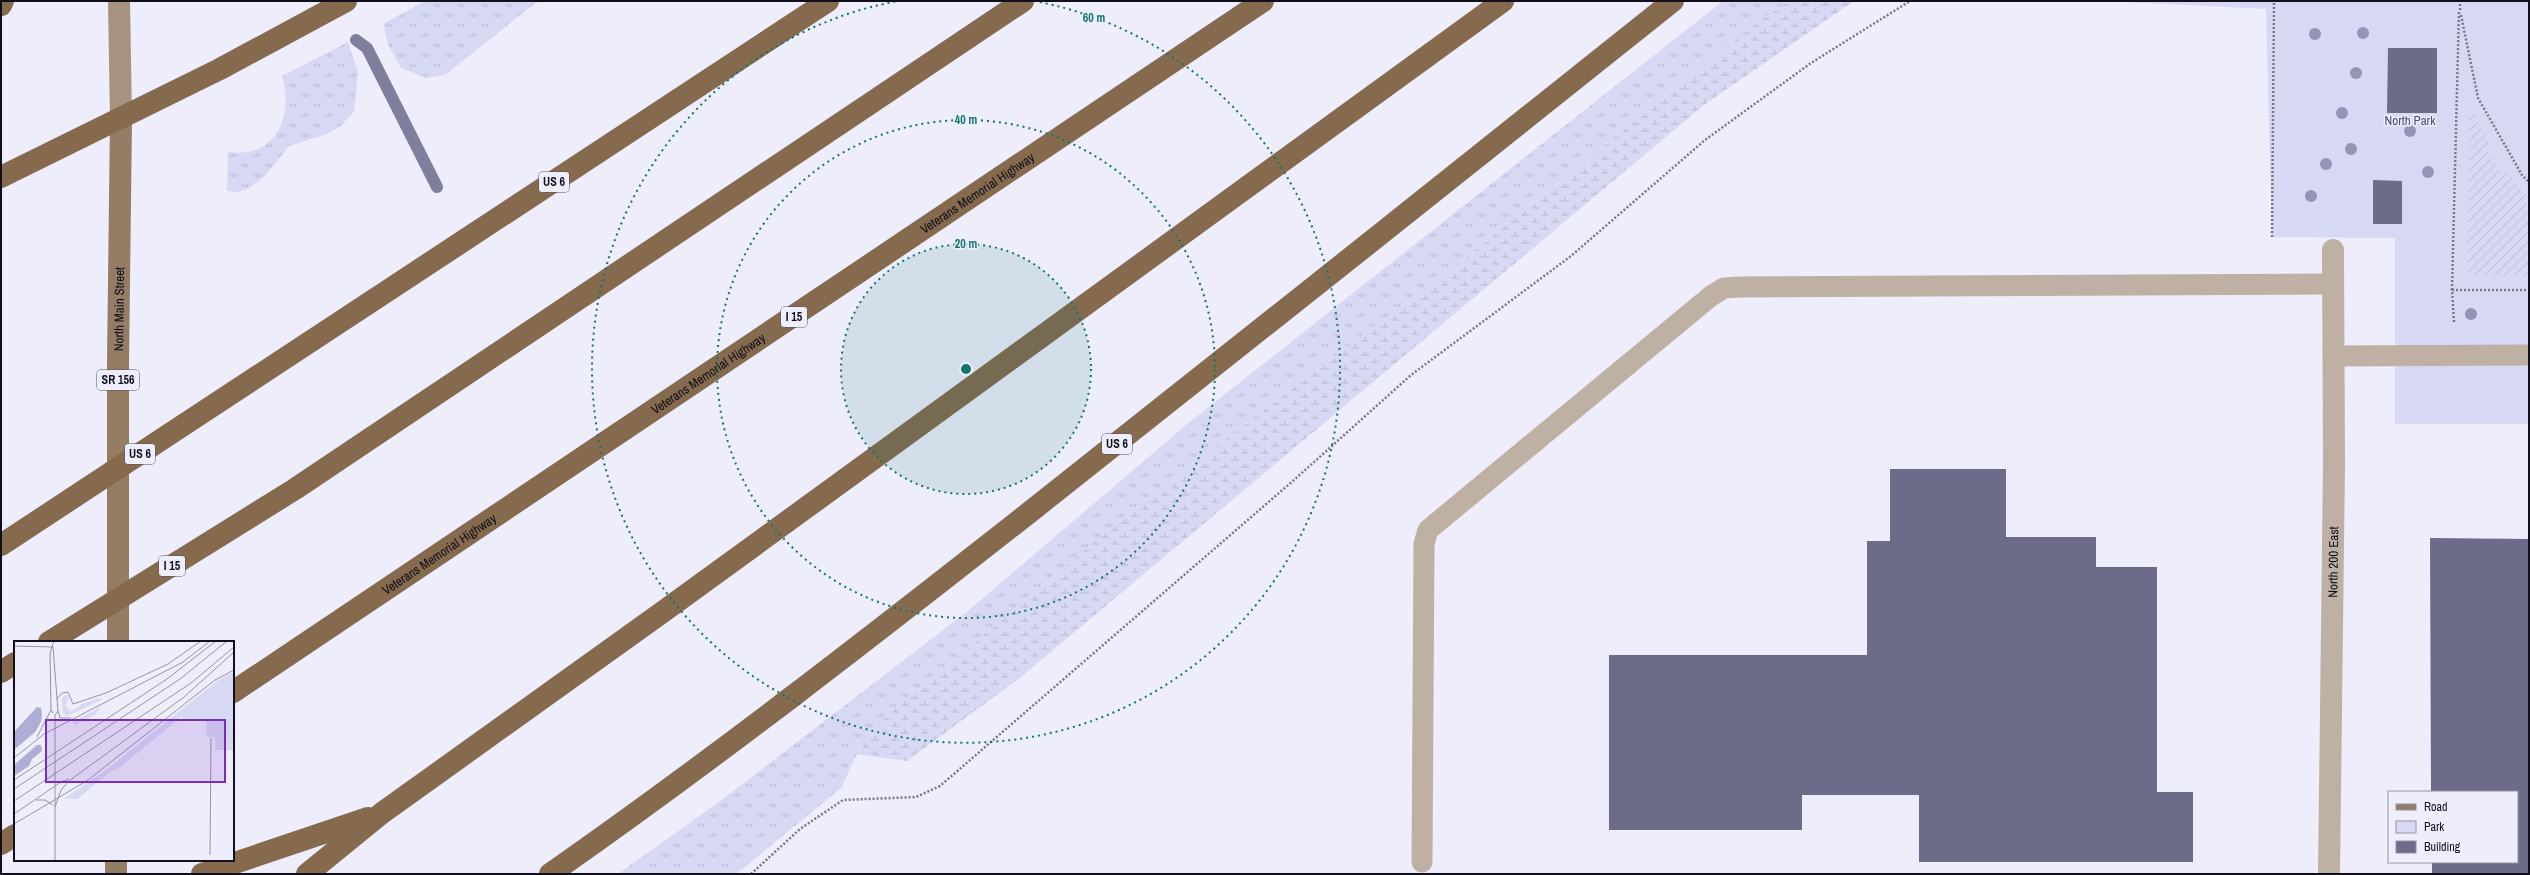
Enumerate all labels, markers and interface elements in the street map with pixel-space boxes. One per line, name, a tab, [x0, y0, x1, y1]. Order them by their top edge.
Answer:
text: 60 m	[1083, 10, 1105, 26]
text: 40 m	[955, 112, 977, 128]
park label: North Park	[2385, 112, 2436, 129]
street label: Veterans Memorial Highway	[917, 148, 1038, 238]
road number: US 6	[539, 172, 569, 192]
text: 20 m	[955, 236, 977, 252]
street label: North Main Street	[110, 267, 128, 351]
road number: I 15	[781, 307, 807, 327]
street label: Veterans Memorial Highway	[648, 329, 769, 418]
centre of rings	[959, 362, 973, 376]
road number: SR 156	[97, 370, 139, 390]
road number: US 6	[1102, 434, 1132, 454]
road number: US 6	[125, 444, 155, 464]
street label: Veterans Memorial Highway	[379, 509, 500, 599]
street label: North 200 East	[2324, 526, 2342, 598]
road number: I 15	[159, 556, 185, 576]
inset map	[14, 641, 234, 861]
legend	[2388, 791, 2518, 863]
text: Road	[2424, 799, 2448, 815]
text: Park	[2424, 819, 2444, 835]
text: Building	[2424, 839, 2461, 855]

